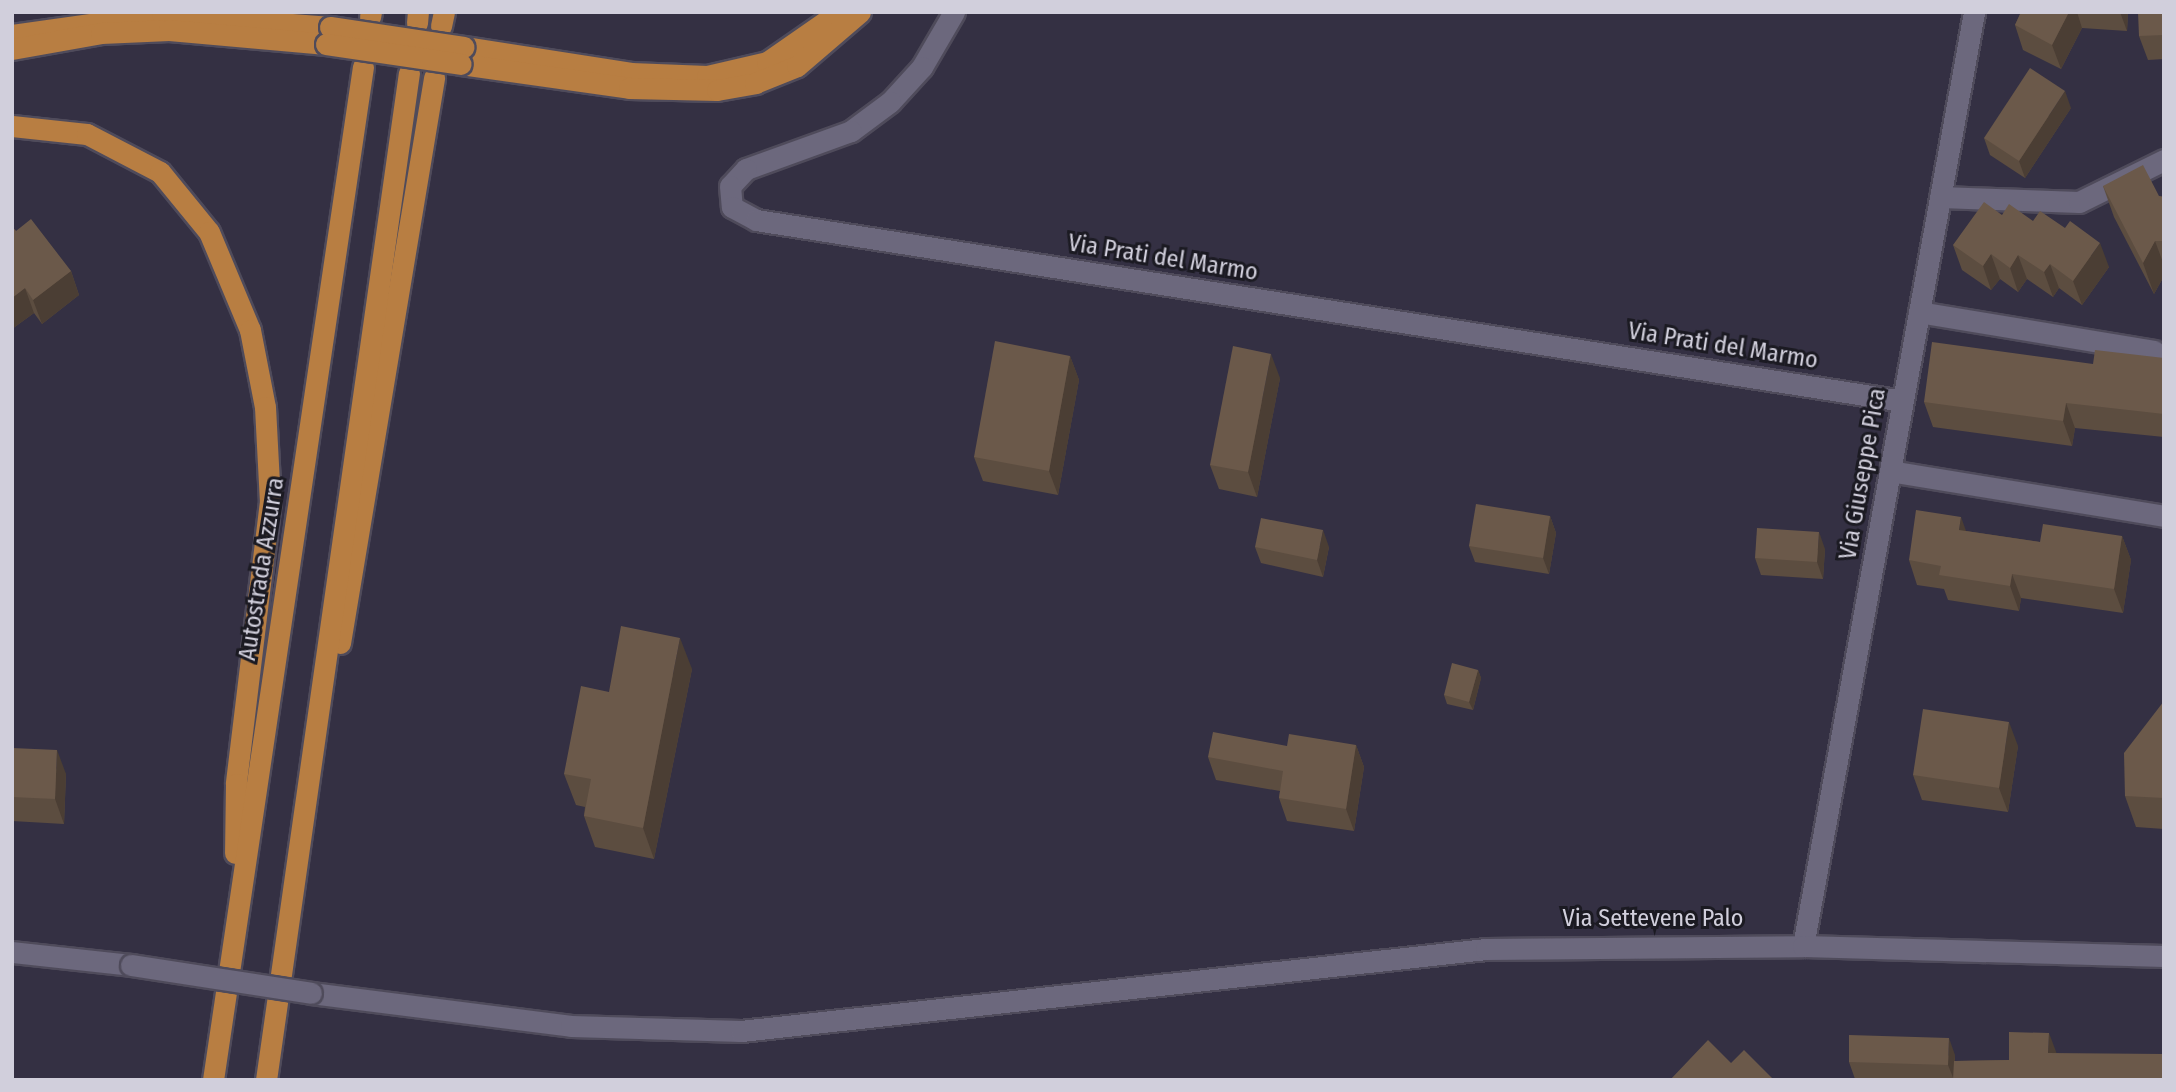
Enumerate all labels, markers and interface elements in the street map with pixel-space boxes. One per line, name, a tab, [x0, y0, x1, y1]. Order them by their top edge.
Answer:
street label: Via Prati del Marmo	[1066, 229, 1260, 287]
street label: Via Prati del Marmo	[1626, 317, 1820, 375]
street label: Via Giuseppe Pica	[1834, 386, 1892, 562]
street label: Autostrada Azzurra	[233, 476, 291, 662]
street label: Via Settevene Palo	[1563, 905, 1743, 933]

